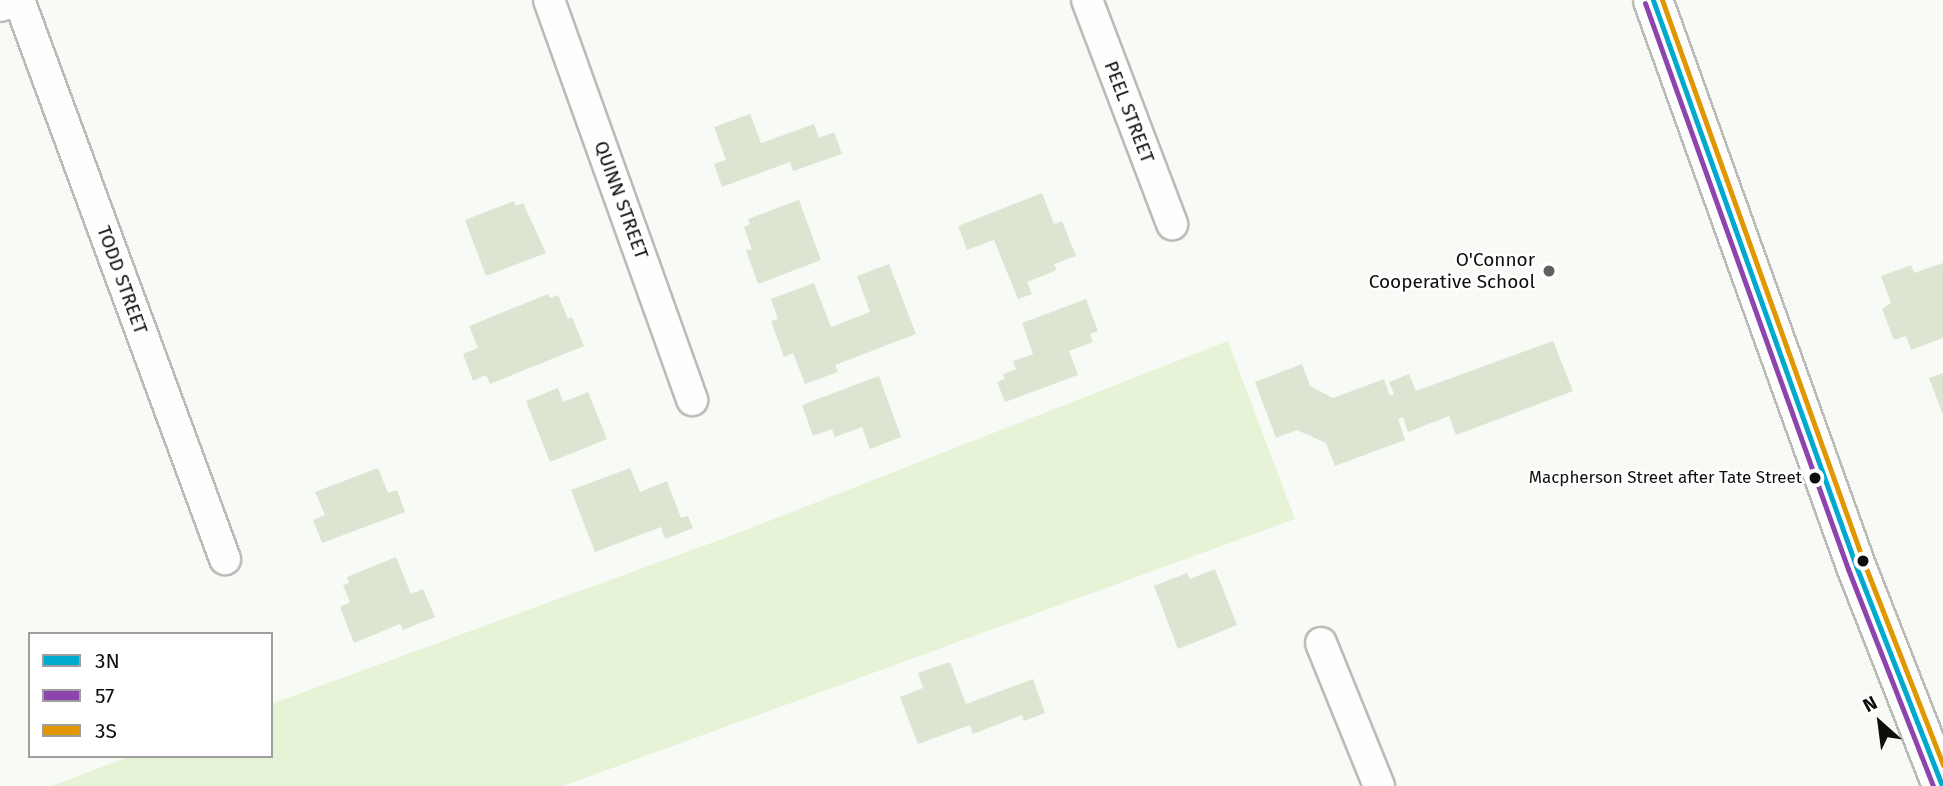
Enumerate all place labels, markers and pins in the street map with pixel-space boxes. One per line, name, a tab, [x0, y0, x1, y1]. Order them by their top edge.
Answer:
place label: O'Connor Cooperative School	[1369, 249, 1535, 293]
marker: O'Connor Cooperative School	[1541, 263, 1557, 279]
place label: Macpherson Street after Tate Street	[1529, 468, 1802, 488]
marker: Macpherson Street after Tate Street	[1808, 471, 1822, 485]
unlabelled marker	[1856, 554, 1870, 568]

